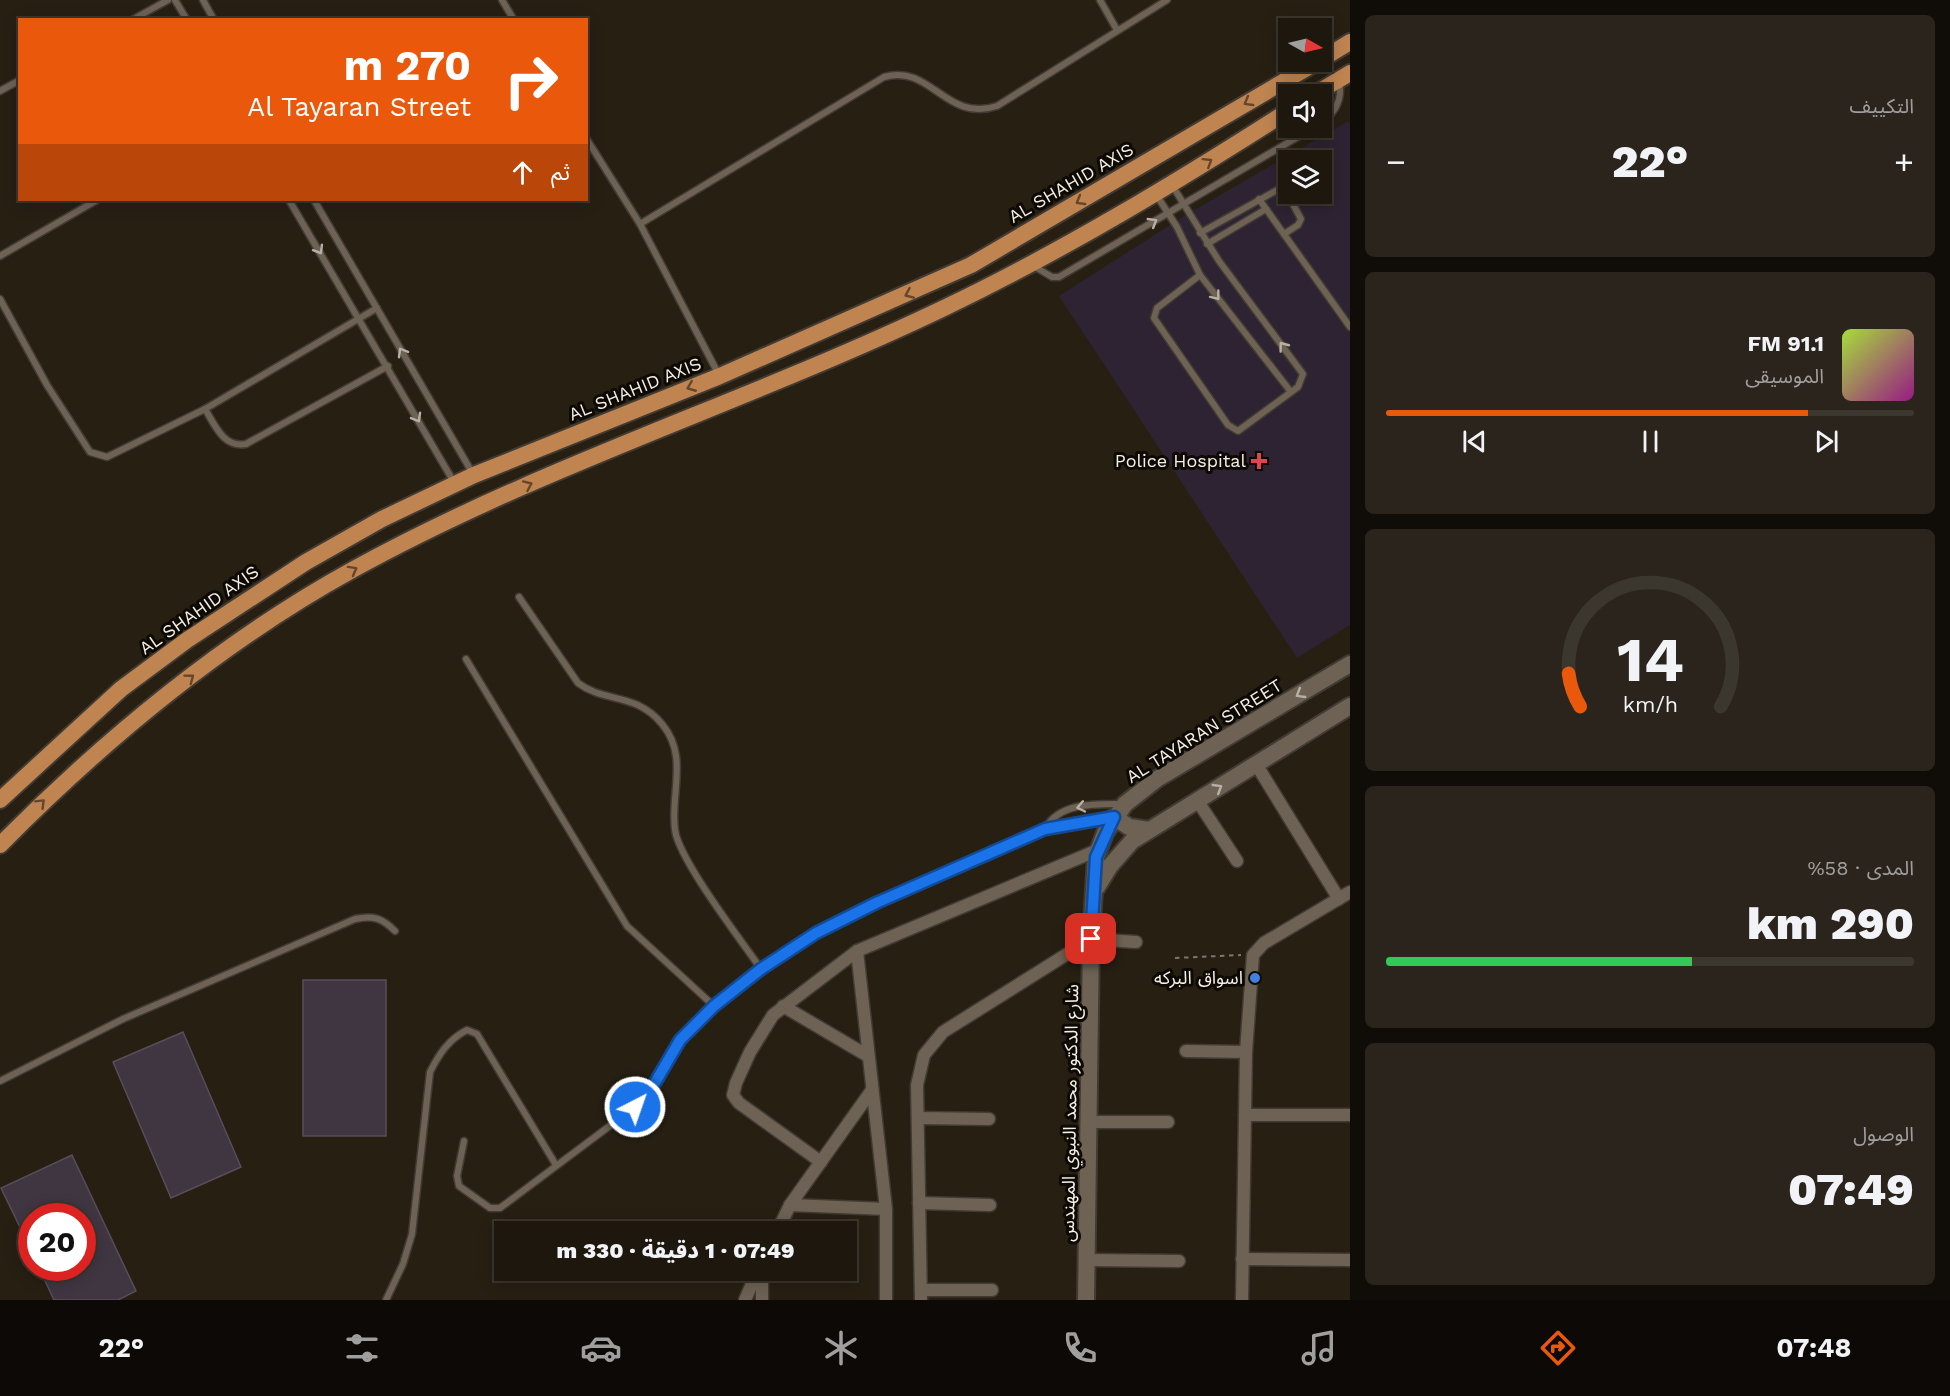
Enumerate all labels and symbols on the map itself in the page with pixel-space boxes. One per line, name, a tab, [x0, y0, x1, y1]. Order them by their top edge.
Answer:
north arrow	[1278, 18, 1332, 72]
one-way arrow	[1244, 94, 1254, 106]
street label: AL SHAHID AXIS	[1004, 138, 1137, 227]
one-way arrow	[1201, 158, 1212, 169]
one-way arrow	[1076, 193, 1086, 205]
one-way arrow	[1147, 218, 1157, 229]
one-way arrow	[311, 244, 323, 254]
one-way arrow	[904, 286, 915, 298]
one-way arrow	[1209, 290, 1220, 301]
one-way arrow	[1280, 341, 1291, 352]
one-way arrow	[398, 348, 409, 358]
street label: AL SHAHID AXIS	[565, 352, 704, 425]
one-way arrow	[687, 380, 697, 393]
one-way arrow	[410, 412, 421, 422]
place label: Police Hospital	[1115, 450, 1246, 471]
marker: Police Hospital	[1250, 452, 1268, 470]
one-way arrow	[522, 480, 533, 492]
street label: AL SHAHID AXIS	[135, 561, 263, 659]
one-way arrow	[347, 566, 357, 577]
one-way arrow	[184, 674, 195, 685]
street label: AL TAYARAN STREET	[1122, 674, 1286, 787]
one-way arrow	[1296, 687, 1306, 698]
one-way arrow	[1212, 783, 1222, 795]
one-way arrow	[34, 800, 45, 811]
one-way arrow	[1076, 800, 1086, 813]
pin	[1065, 913, 1116, 964]
place label: اسواق البركه	[1154, 967, 1243, 989]
marker: اسواق البركه	[1248, 971, 1262, 985]
street label: شارع الدكتور محمد النبوي المهندس	[1057, 984, 1086, 1242]
position arrow	[603, 1075, 667, 1139]
speed limit sign: 20	[18, 1203, 96, 1281]

